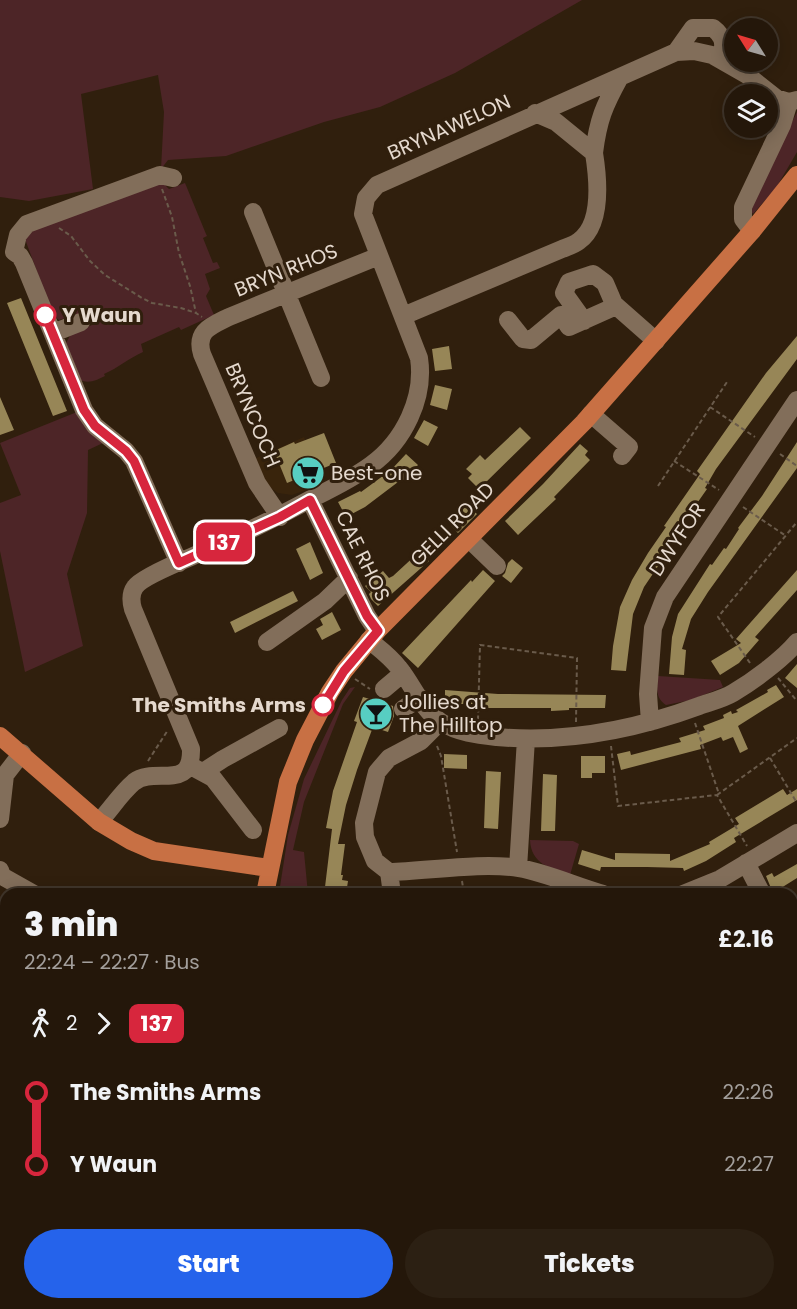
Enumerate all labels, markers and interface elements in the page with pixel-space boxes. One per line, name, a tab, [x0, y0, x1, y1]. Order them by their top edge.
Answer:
north arrow	[724, 18, 778, 72]
map controls	[724, 18, 778, 138]
button: layers	[724, 84, 778, 138]
street label: BRYNAWELON	[383, 87, 515, 167]
street label: BRYN RHOS	[230, 237, 342, 303]
place label: Y Waun	[62, 301, 141, 329]
marker: Y Waun	[34, 304, 56, 326]
street label: BRYNCOCH	[219, 359, 287, 471]
supermarket icon: Best-one	[290, 455, 326, 491]
place label: Best-one	[331, 459, 422, 487]
street label: GELLI ROAD	[404, 476, 500, 572]
street label: DWYFOR	[642, 497, 712, 581]
street label: CAE RHOS	[329, 506, 397, 606]
line badge: 137	[190, 522, 258, 562]
text: 137	[208, 528, 240, 557]
place label: Jollies at The Hilltop	[399, 688, 503, 739]
place label: The Smiths Arms	[132, 691, 306, 719]
marker: The Smiths Arms	[312, 694, 334, 716]
bar icon: Jollies at The Hilltop	[358, 696, 394, 732]
text: 3 min	[24, 901, 118, 948]
text: £2.16	[718, 924, 774, 955]
text: 22:24 – 22:27 · Bus	[24, 948, 200, 976]
icon: walk	[24, 1007, 57, 1040]
icon: forward	[87, 1007, 120, 1040]
text: 2	[66, 1009, 78, 1037]
text: 137	[141, 1009, 172, 1038]
text: The Smiths Arms	[70, 1077, 261, 1108]
text: 22:26	[723, 1078, 774, 1106]
text: Y Waun	[70, 1149, 157, 1180]
text: 22:27	[724, 1150, 774, 1178]
button: Start	[24, 1229, 393, 1298]
button: Tickets	[405, 1229, 774, 1298]

